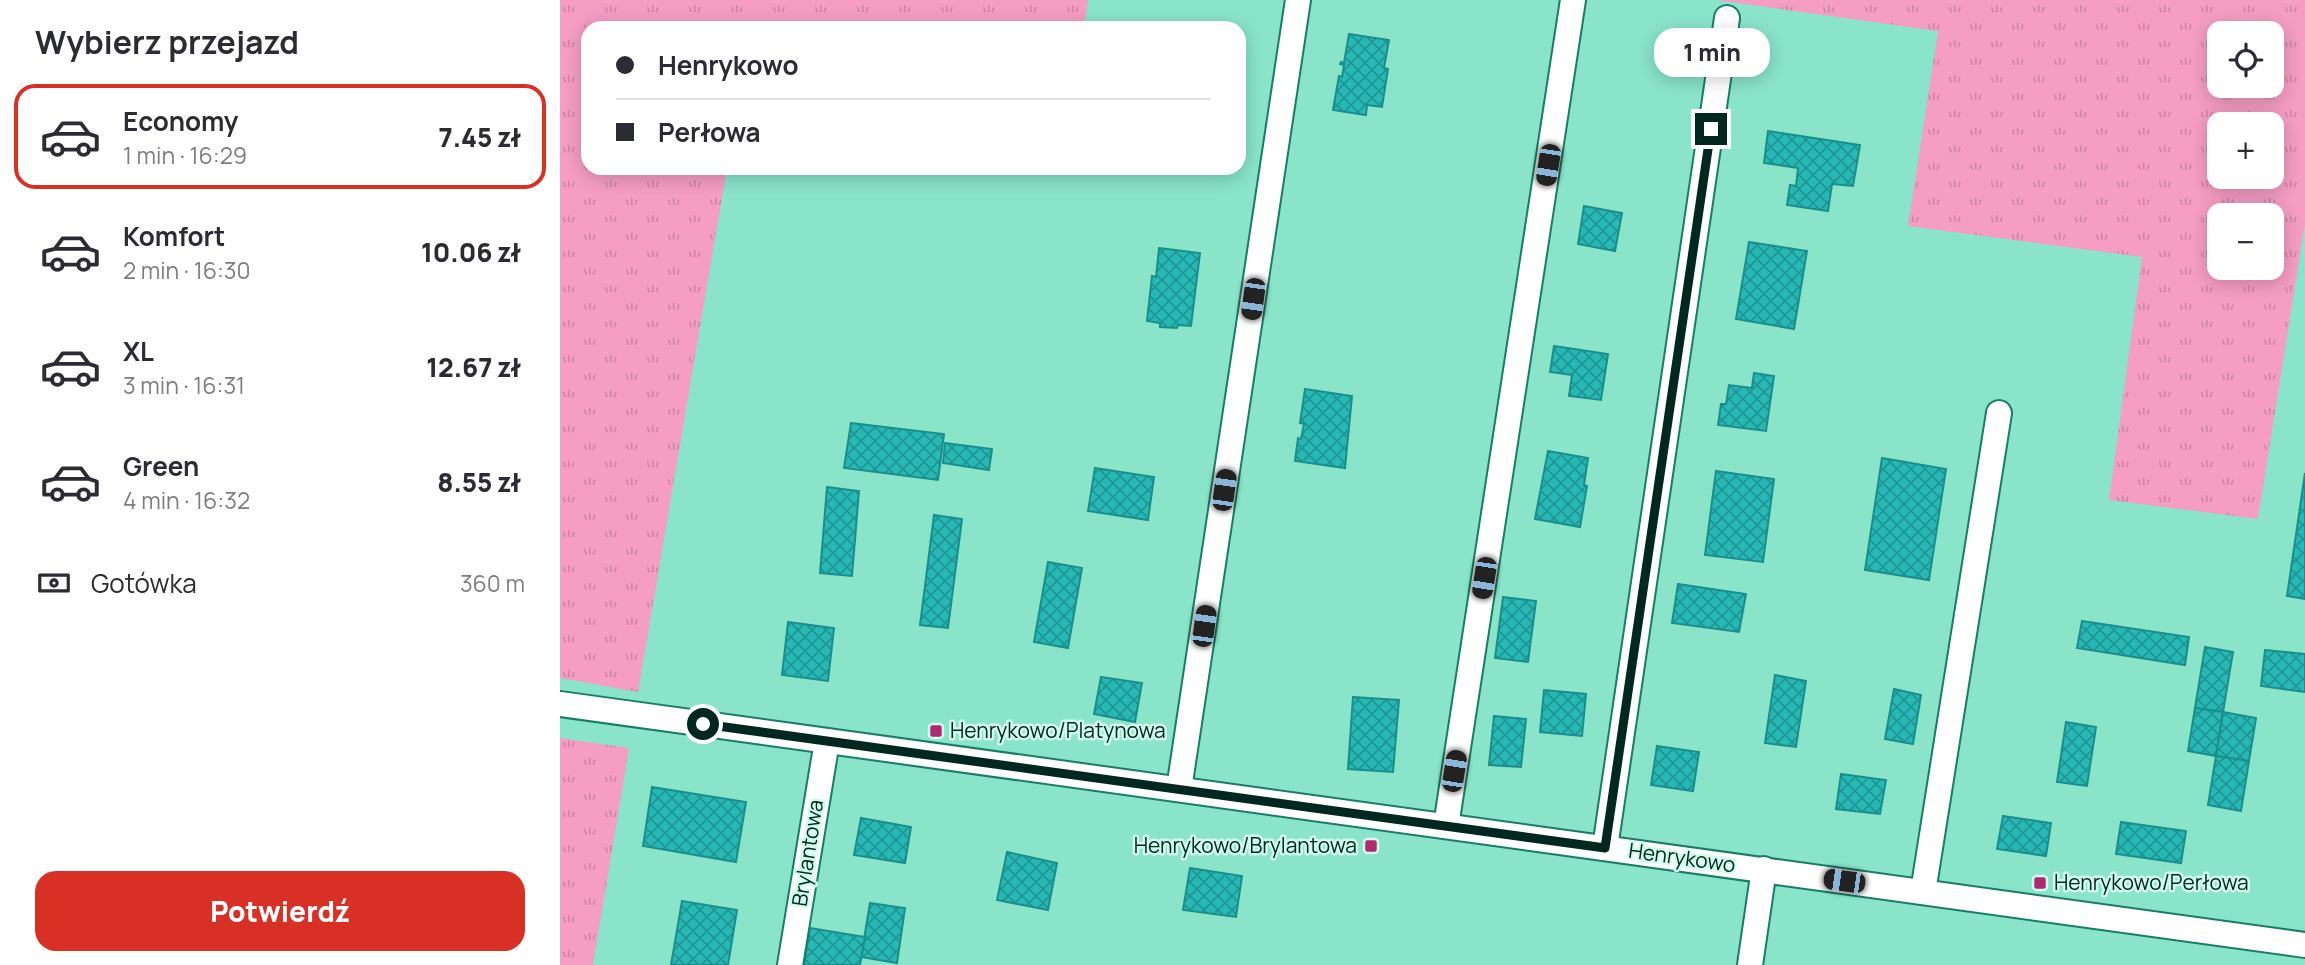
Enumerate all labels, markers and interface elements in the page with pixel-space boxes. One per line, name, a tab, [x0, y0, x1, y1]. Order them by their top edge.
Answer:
text: Wybierz przejazd	[35, 20, 299, 64]
map controls	[2207, 21, 2284, 280]
button: locate	[2207, 21, 2284, 98]
callout: 1 min	[1653, 27, 1769, 76]
text: 1 min	[1683, 36, 1741, 68]
text: Henrykowo	[658, 47, 798, 83]
text: Economy	[123, 103, 238, 139]
icon: car	[39, 105, 102, 168]
button: +	[2207, 112, 2284, 189]
route end	[1695, 113, 1727, 145]
text: Perłowa	[658, 114, 761, 150]
text: 7.45 zł	[439, 119, 521, 155]
text: 1 min · 16:29	[123, 139, 247, 171]
car	[1535, 143, 1562, 187]
button: −	[2207, 203, 2284, 280]
text: Komfort	[123, 218, 225, 254]
icon: car	[39, 220, 102, 283]
text: 10.06 zł	[421, 234, 521, 270]
text: 2 min · 16:30	[123, 254, 251, 286]
car	[1240, 277, 1267, 321]
text: XL	[123, 333, 154, 369]
icon: car	[39, 335, 102, 398]
text: 12.67 zł	[426, 349, 521, 385]
text: 3 min · 16:31	[123, 369, 245, 401]
text: Green	[123, 448, 199, 484]
icon: car	[39, 450, 102, 513]
text: 8.55 zł	[437, 464, 521, 500]
car	[1211, 468, 1238, 512]
text: 4 min · 16:32	[123, 484, 250, 516]
car	[1471, 556, 1498, 600]
icon: cash	[35, 564, 73, 602]
text: Gotówka	[91, 565, 197, 601]
text: 360 m	[460, 567, 525, 599]
car	[1191, 604, 1218, 648]
route start	[687, 708, 719, 740]
place label: Henrykowo/Platynowa	[950, 716, 1166, 744]
marker: Henrykowo/Platynowa	[928, 723, 944, 739]
car	[1441, 749, 1468, 793]
street label: Brylantowa	[785, 798, 829, 908]
place label: Henrykowo/Brylantowa	[1134, 831, 1357, 859]
street label: Henrykowo	[1627, 836, 1737, 878]
marker: Henrykowo/Brylantowa	[1363, 838, 1379, 854]
car	[1822, 868, 1867, 894]
place label: Henrykowo/Perłowa	[2054, 868, 2249, 896]
button: Potwierdź	[35, 871, 525, 951]
marker: Henrykowo/Perłowa	[2032, 875, 2048, 891]

